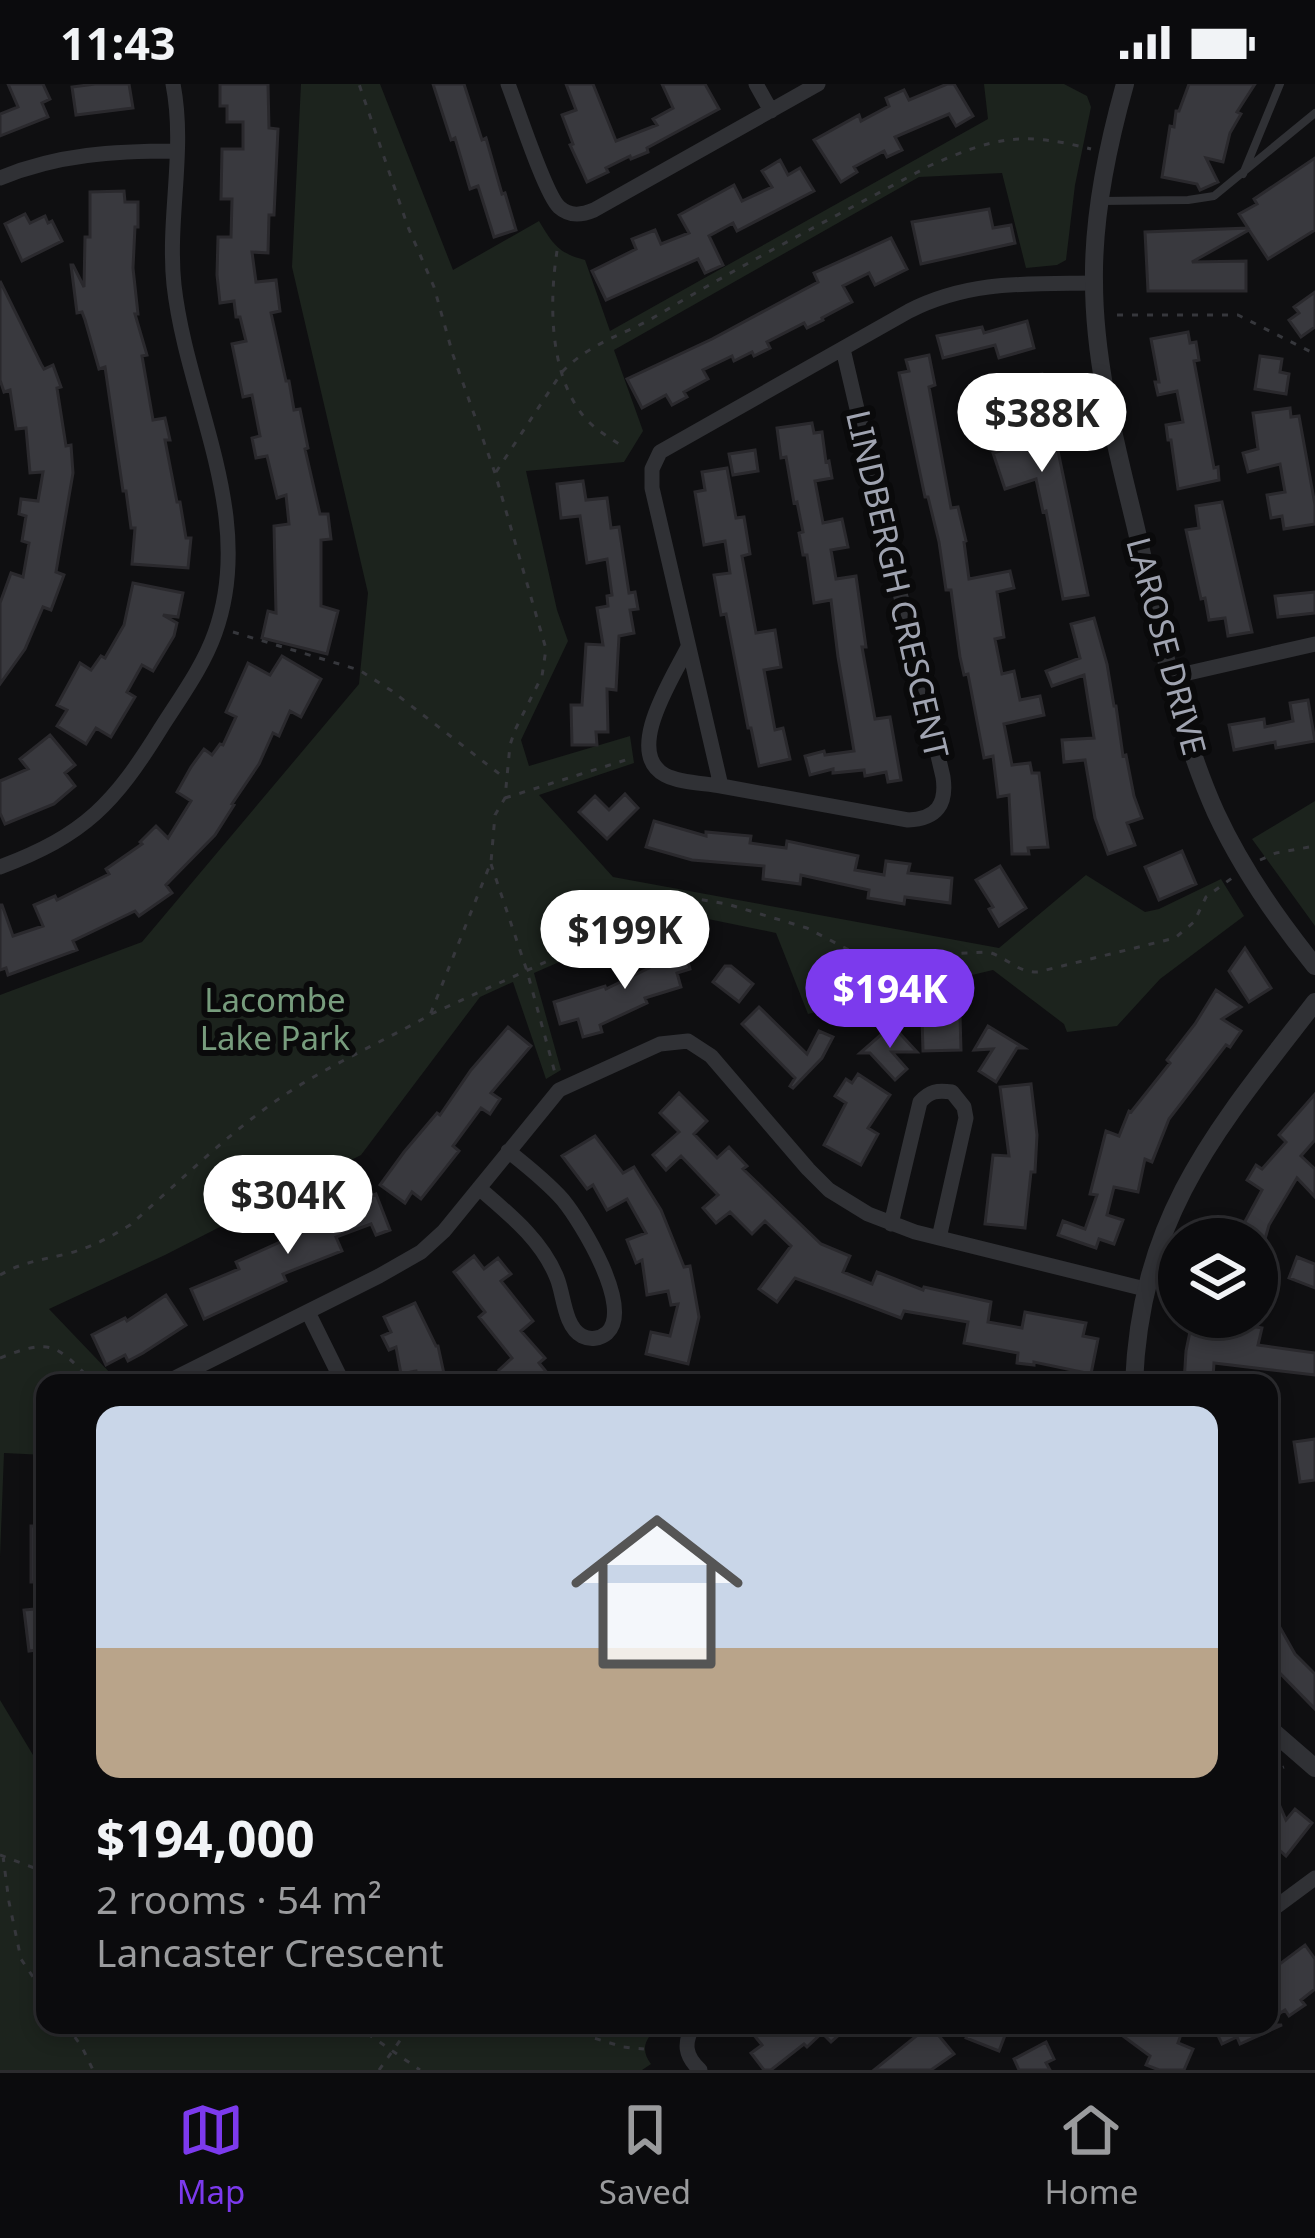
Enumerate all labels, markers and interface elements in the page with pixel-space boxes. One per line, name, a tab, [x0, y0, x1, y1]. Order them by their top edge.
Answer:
text: 11:43	[60, 12, 176, 73]
pin: $388K	[958, 373, 1126, 475]
text: $388K	[984, 385, 1100, 438]
street label: LINDBERGH CRESCENT	[836, 406, 960, 762]
street label: LAROSE DRIVE	[1116, 532, 1218, 760]
pin: $199K	[541, 890, 709, 992]
text: $199K	[567, 902, 683, 955]
pin: $194K	[806, 949, 974, 1051]
text: $194K	[832, 961, 948, 1014]
park label: Lacombe Lake Park	[200, 977, 351, 1060]
pin: $304K	[204, 1155, 372, 1257]
text: $304K	[230, 1167, 346, 1220]
map controls	[1158, 1218, 1278, 1338]
button: layers	[1158, 1218, 1278, 1338]
icon: home	[549, 1484, 765, 1700]
text: $194,000	[96, 1802, 315, 1872]
text: 2 rooms · 54 m²	[96, 1872, 382, 1925]
text: Lancaster Crescent	[96, 1925, 444, 1978]
tab: Map	[177, 2097, 245, 2214]
tab: Saved	[599, 2097, 691, 2214]
tab: Home	[1044, 2097, 1138, 2214]

